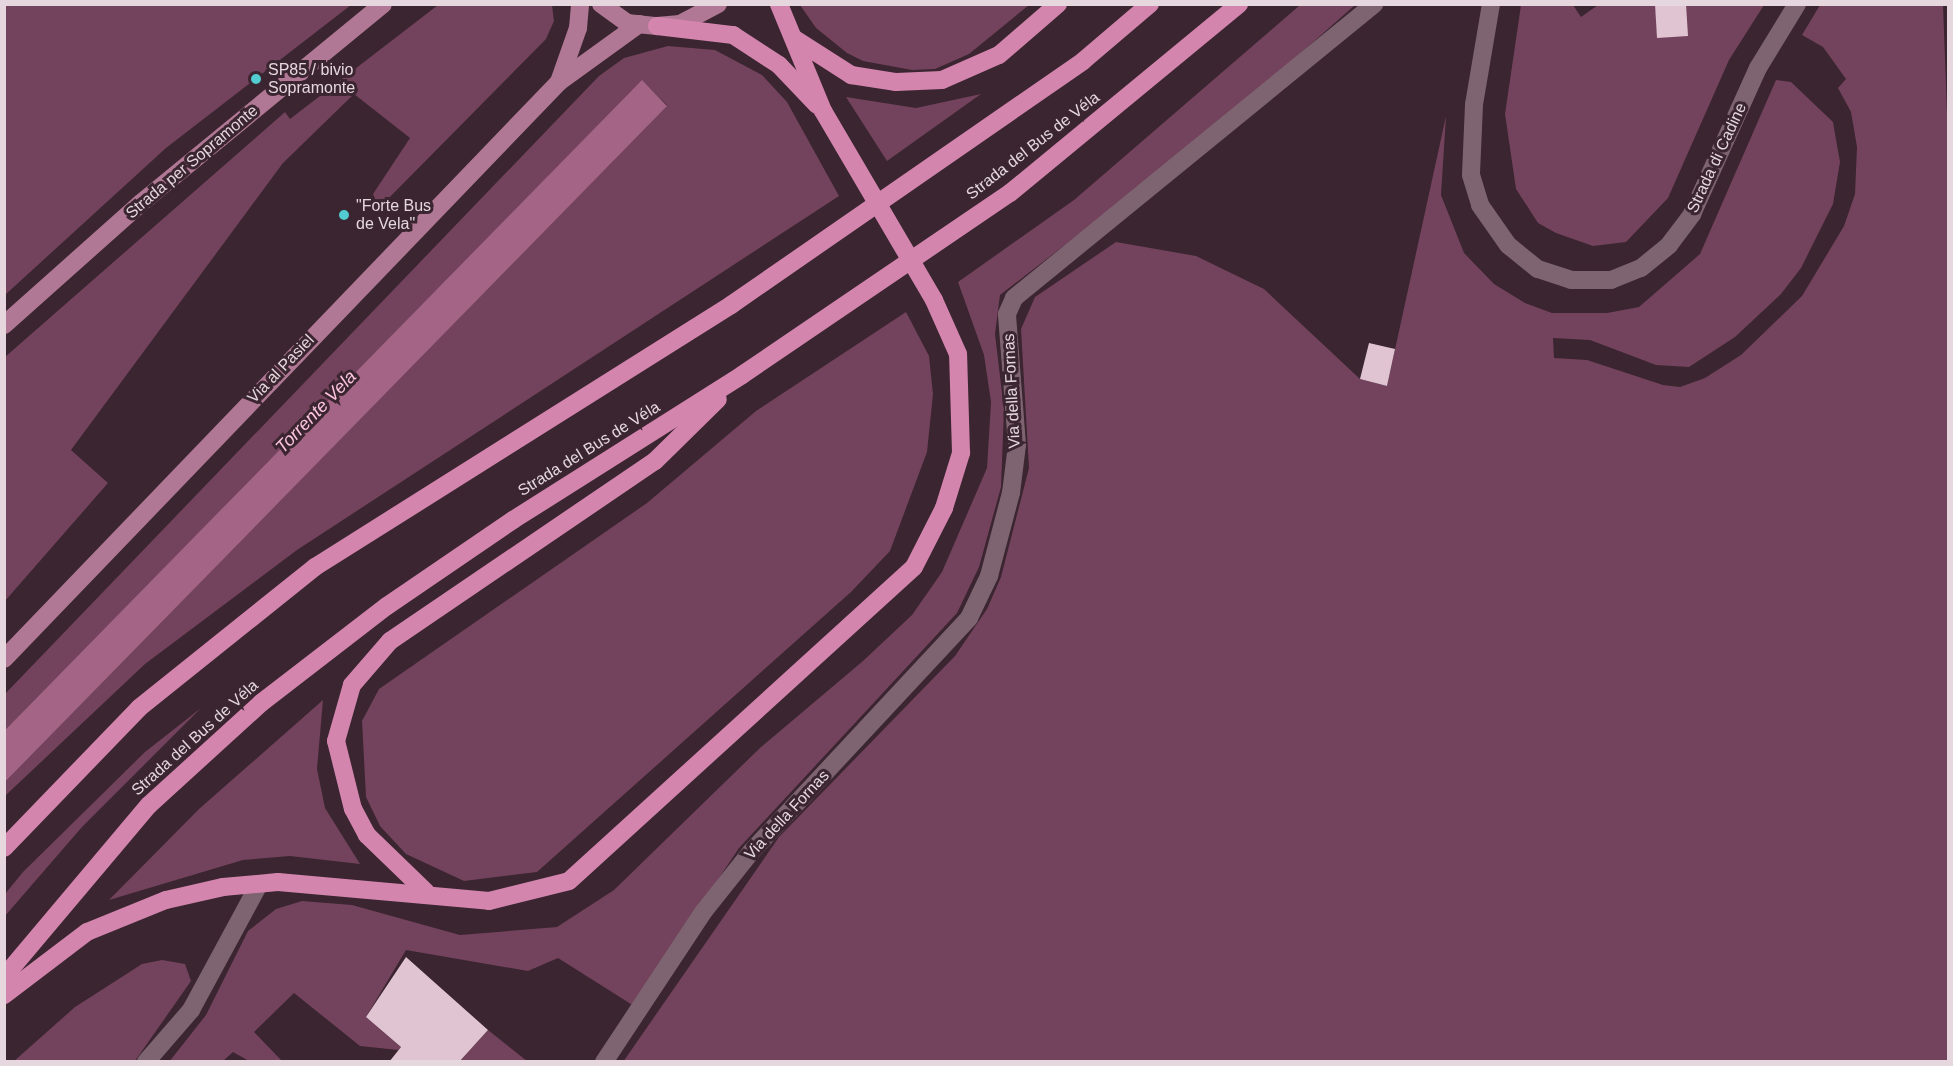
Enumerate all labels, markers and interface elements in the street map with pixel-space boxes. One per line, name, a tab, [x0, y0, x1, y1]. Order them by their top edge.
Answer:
place label: SP85 / bivio Sopramonte	[268, 60, 355, 98]
marker: SP85 / bivio Sopramonte	[249, 72, 263, 86]
street label: Strada del Bus de Véla	[963, 88, 1103, 204]
street label: Strada di Cadine	[1683, 100, 1751, 216]
street label: Strada per Sopramonte	[122, 101, 262, 223]
place label: "Forte Bus de Vela"	[356, 196, 431, 234]
marker: "Forte Bus de Vela"	[337, 208, 351, 222]
street label: Via al Pasiel	[244, 331, 318, 407]
street label: Via della Fornas	[999, 333, 1025, 449]
water label: Torrente Vela	[271, 366, 361, 458]
street label: Strada del Bus de Véla	[515, 397, 663, 501]
street label: Strada del Bus de Véla	[128, 676, 262, 800]
street label: Via della Fornas	[741, 766, 833, 864]

